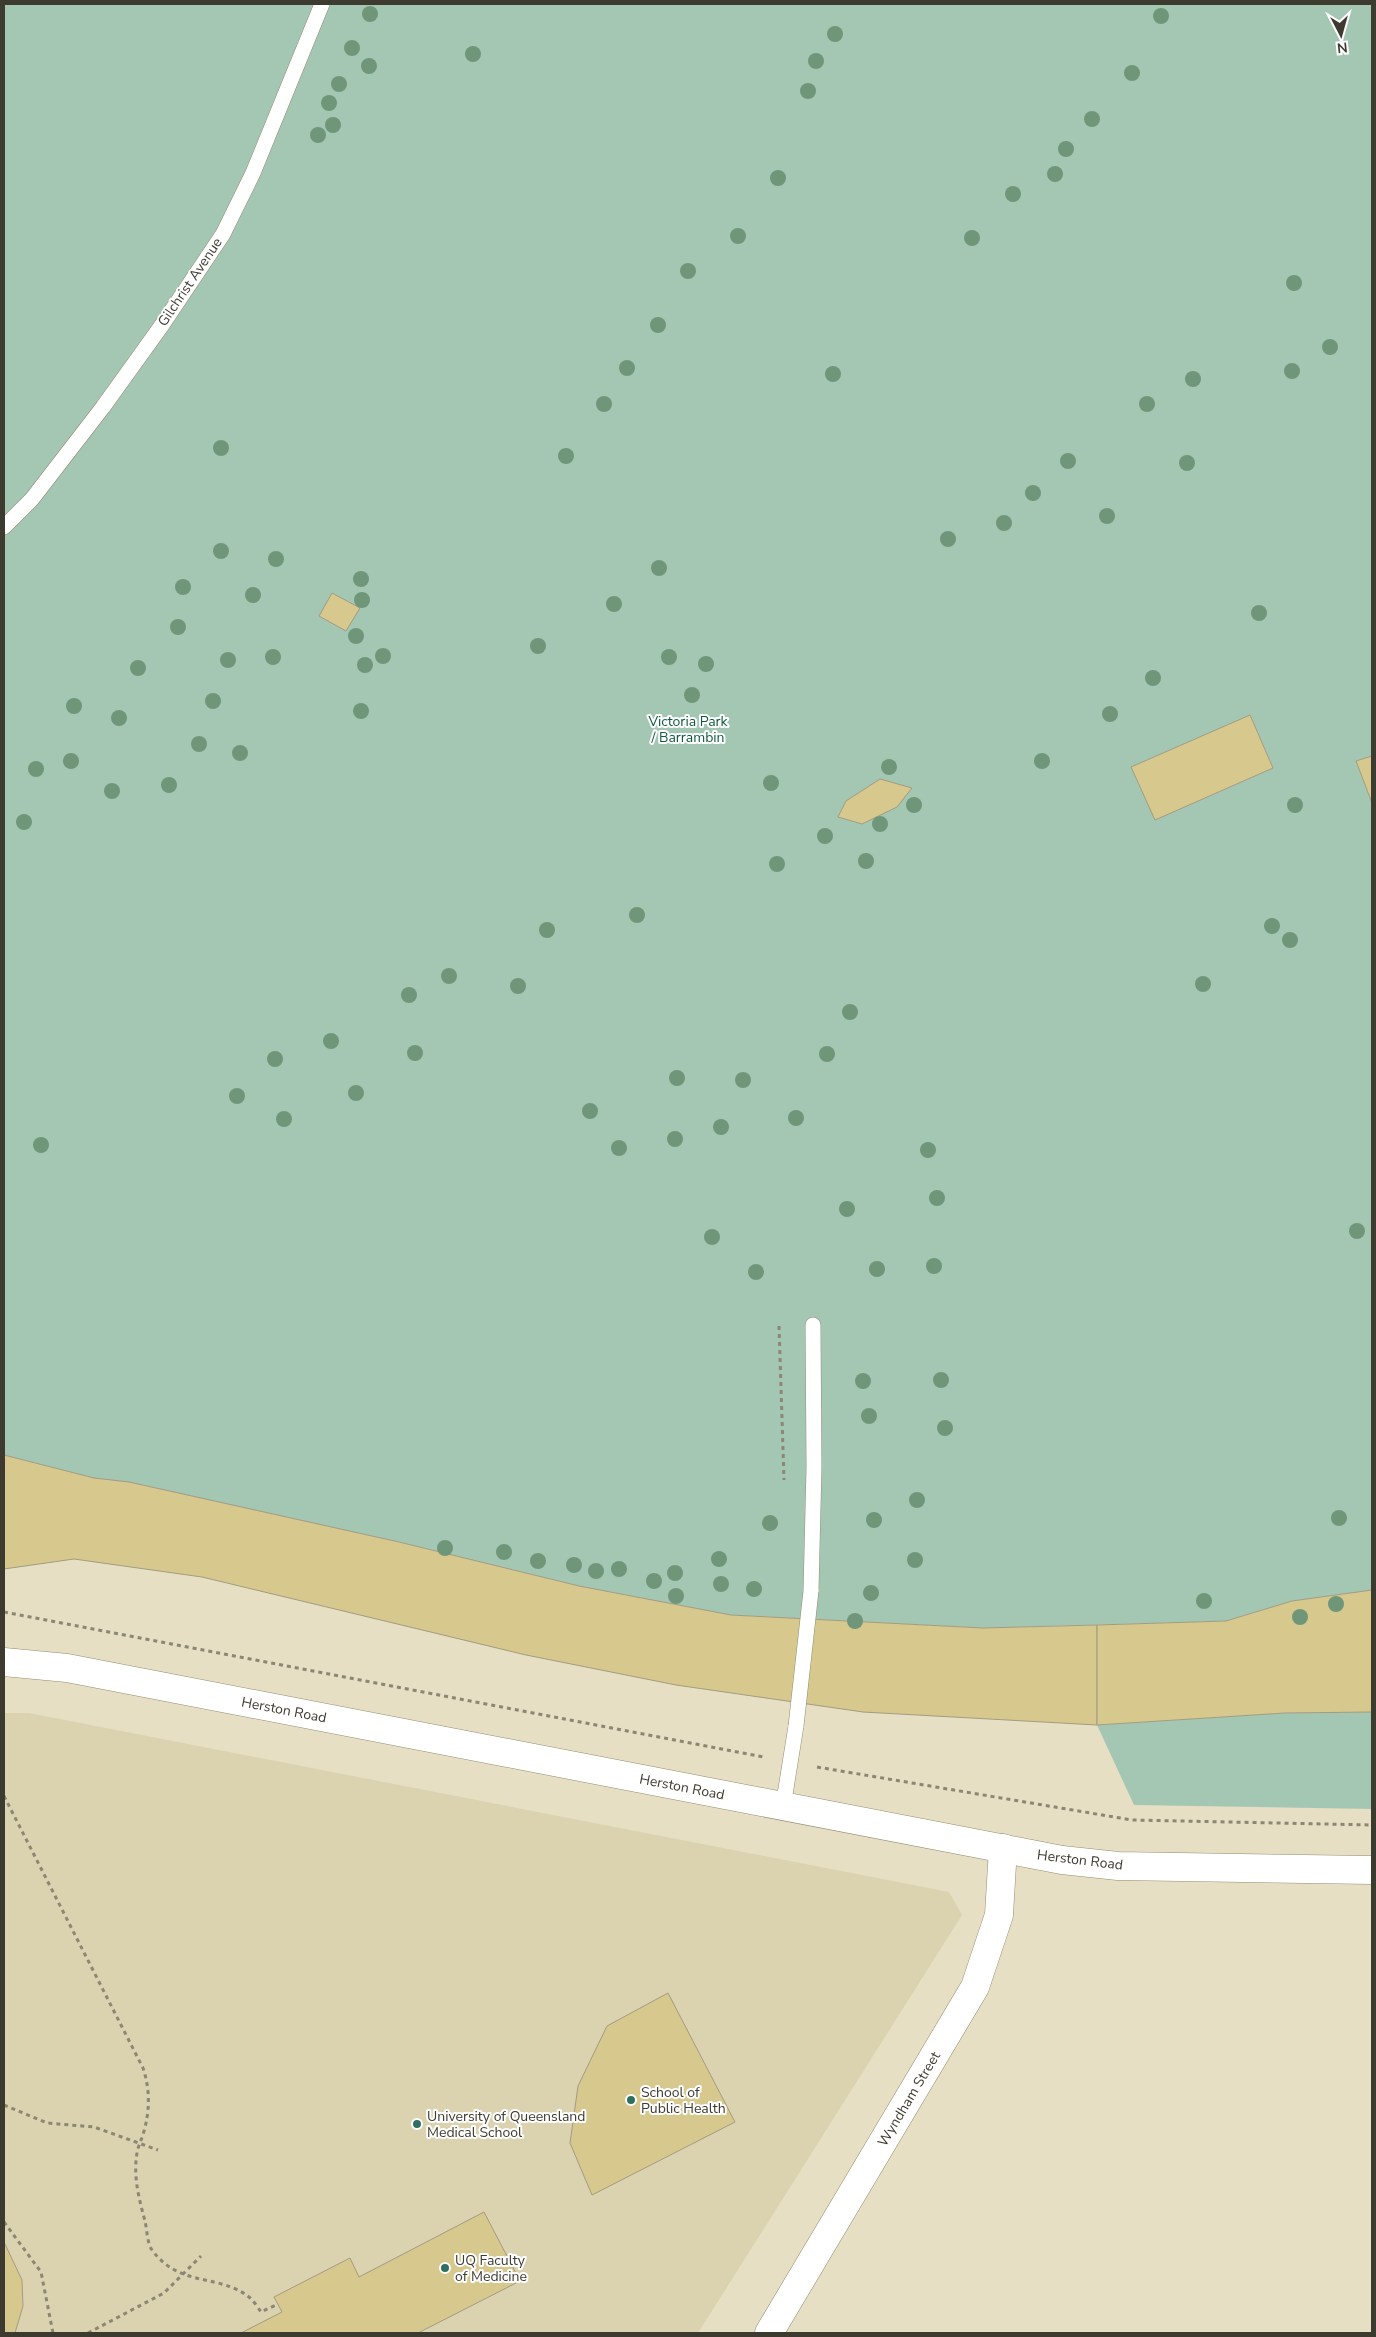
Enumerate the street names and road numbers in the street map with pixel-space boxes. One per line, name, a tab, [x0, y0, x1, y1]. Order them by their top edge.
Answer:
street label: Gilchrist Avenue	[153, 234, 227, 330]
street label: Herston Road	[240, 1692, 328, 1728]
street label: Herston Road	[638, 1769, 726, 1805]
street label: Herston Road	[1036, 1845, 1124, 1875]
street label: Wyndham Street	[873, 2048, 945, 2150]

